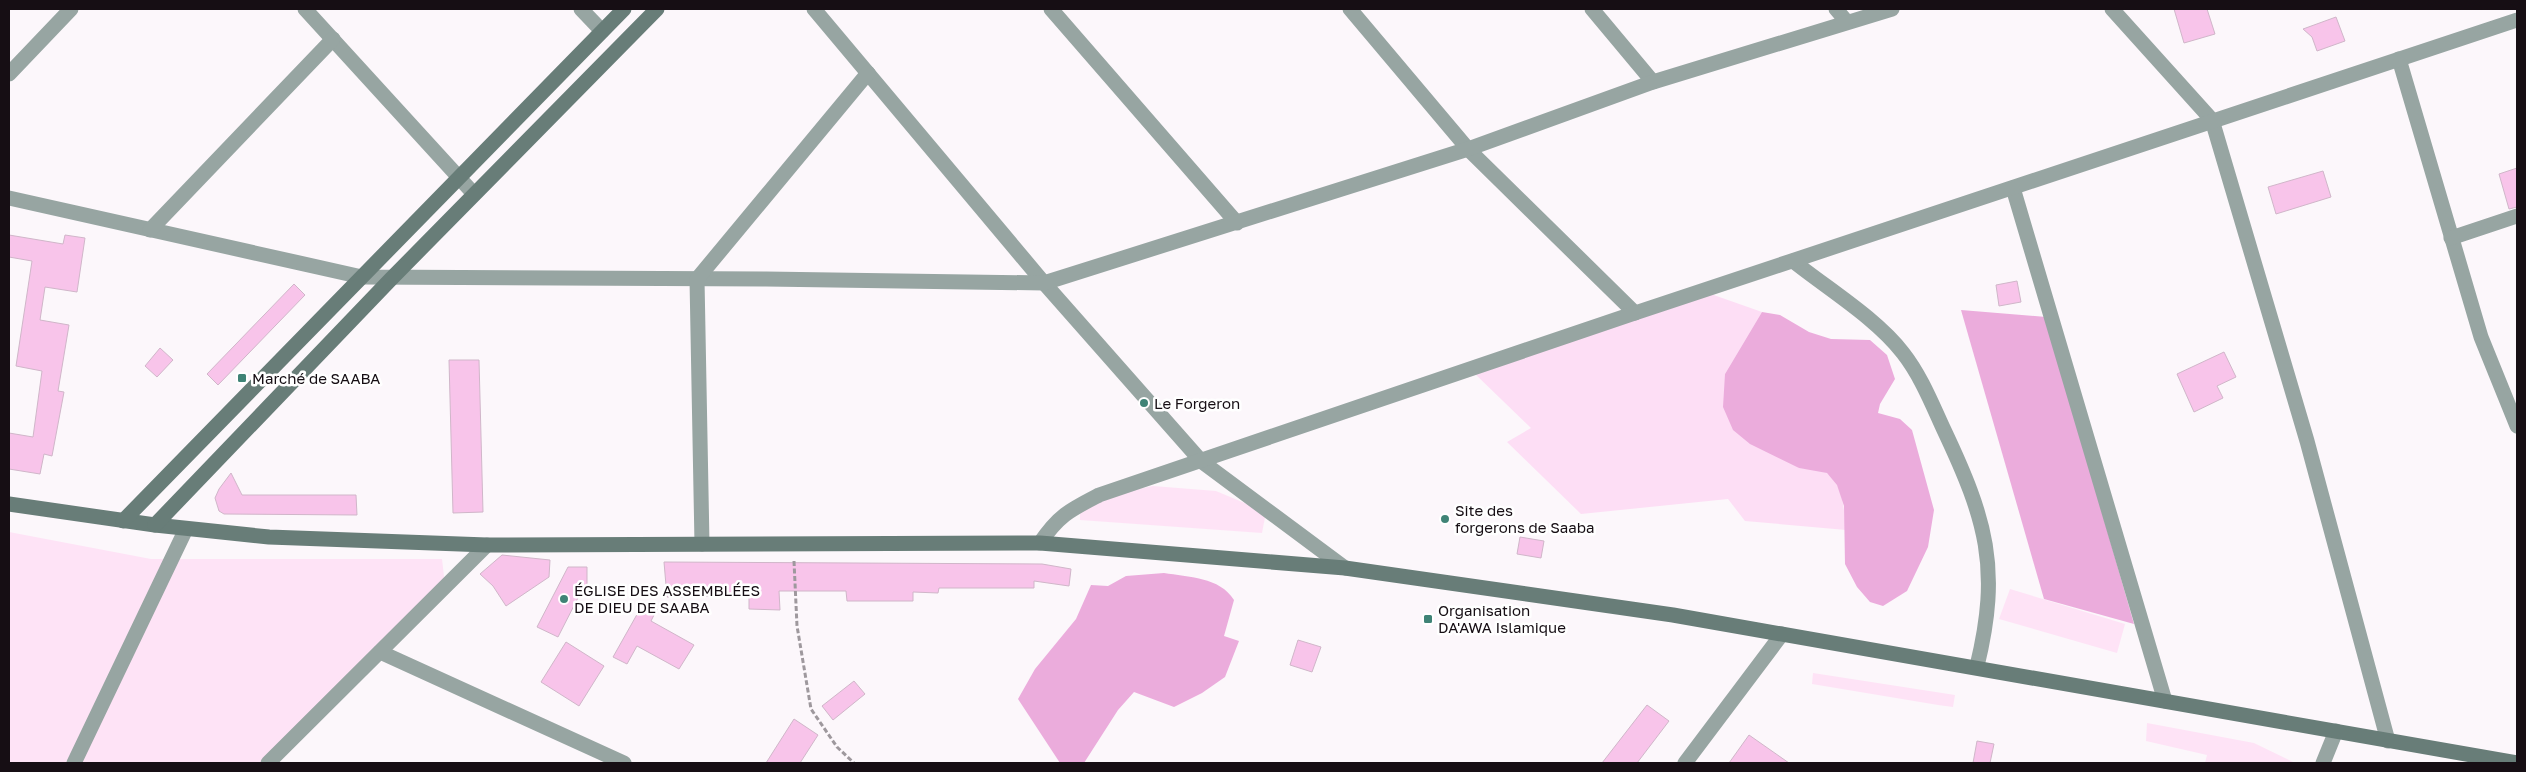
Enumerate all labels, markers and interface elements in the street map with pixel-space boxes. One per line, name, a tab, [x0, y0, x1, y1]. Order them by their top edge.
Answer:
place label: Marché de SAABA	[252, 369, 380, 387]
marker: Marché de SAABA	[236, 372, 248, 384]
place label: Le Forgeron	[1154, 394, 1240, 412]
marker: Le Forgeron	[1138, 397, 1150, 409]
place label: Site des forgerons de Saaba	[1455, 501, 1595, 536]
marker: Site des forgerons de Saaba	[1439, 513, 1451, 525]
place label: ÉGLISE DES ASSEMBLÉES DE DIEU DE SAABA	[574, 581, 760, 616]
marker: ÉGLISE DES ASSEMBLÉES DE DIEU DE SAABA	[558, 593, 570, 605]
place label: Organisation DA'AWA Islamique	[1438, 601, 1566, 636]
marker: Organisation DA'AWA Islamique	[1422, 613, 1434, 625]

